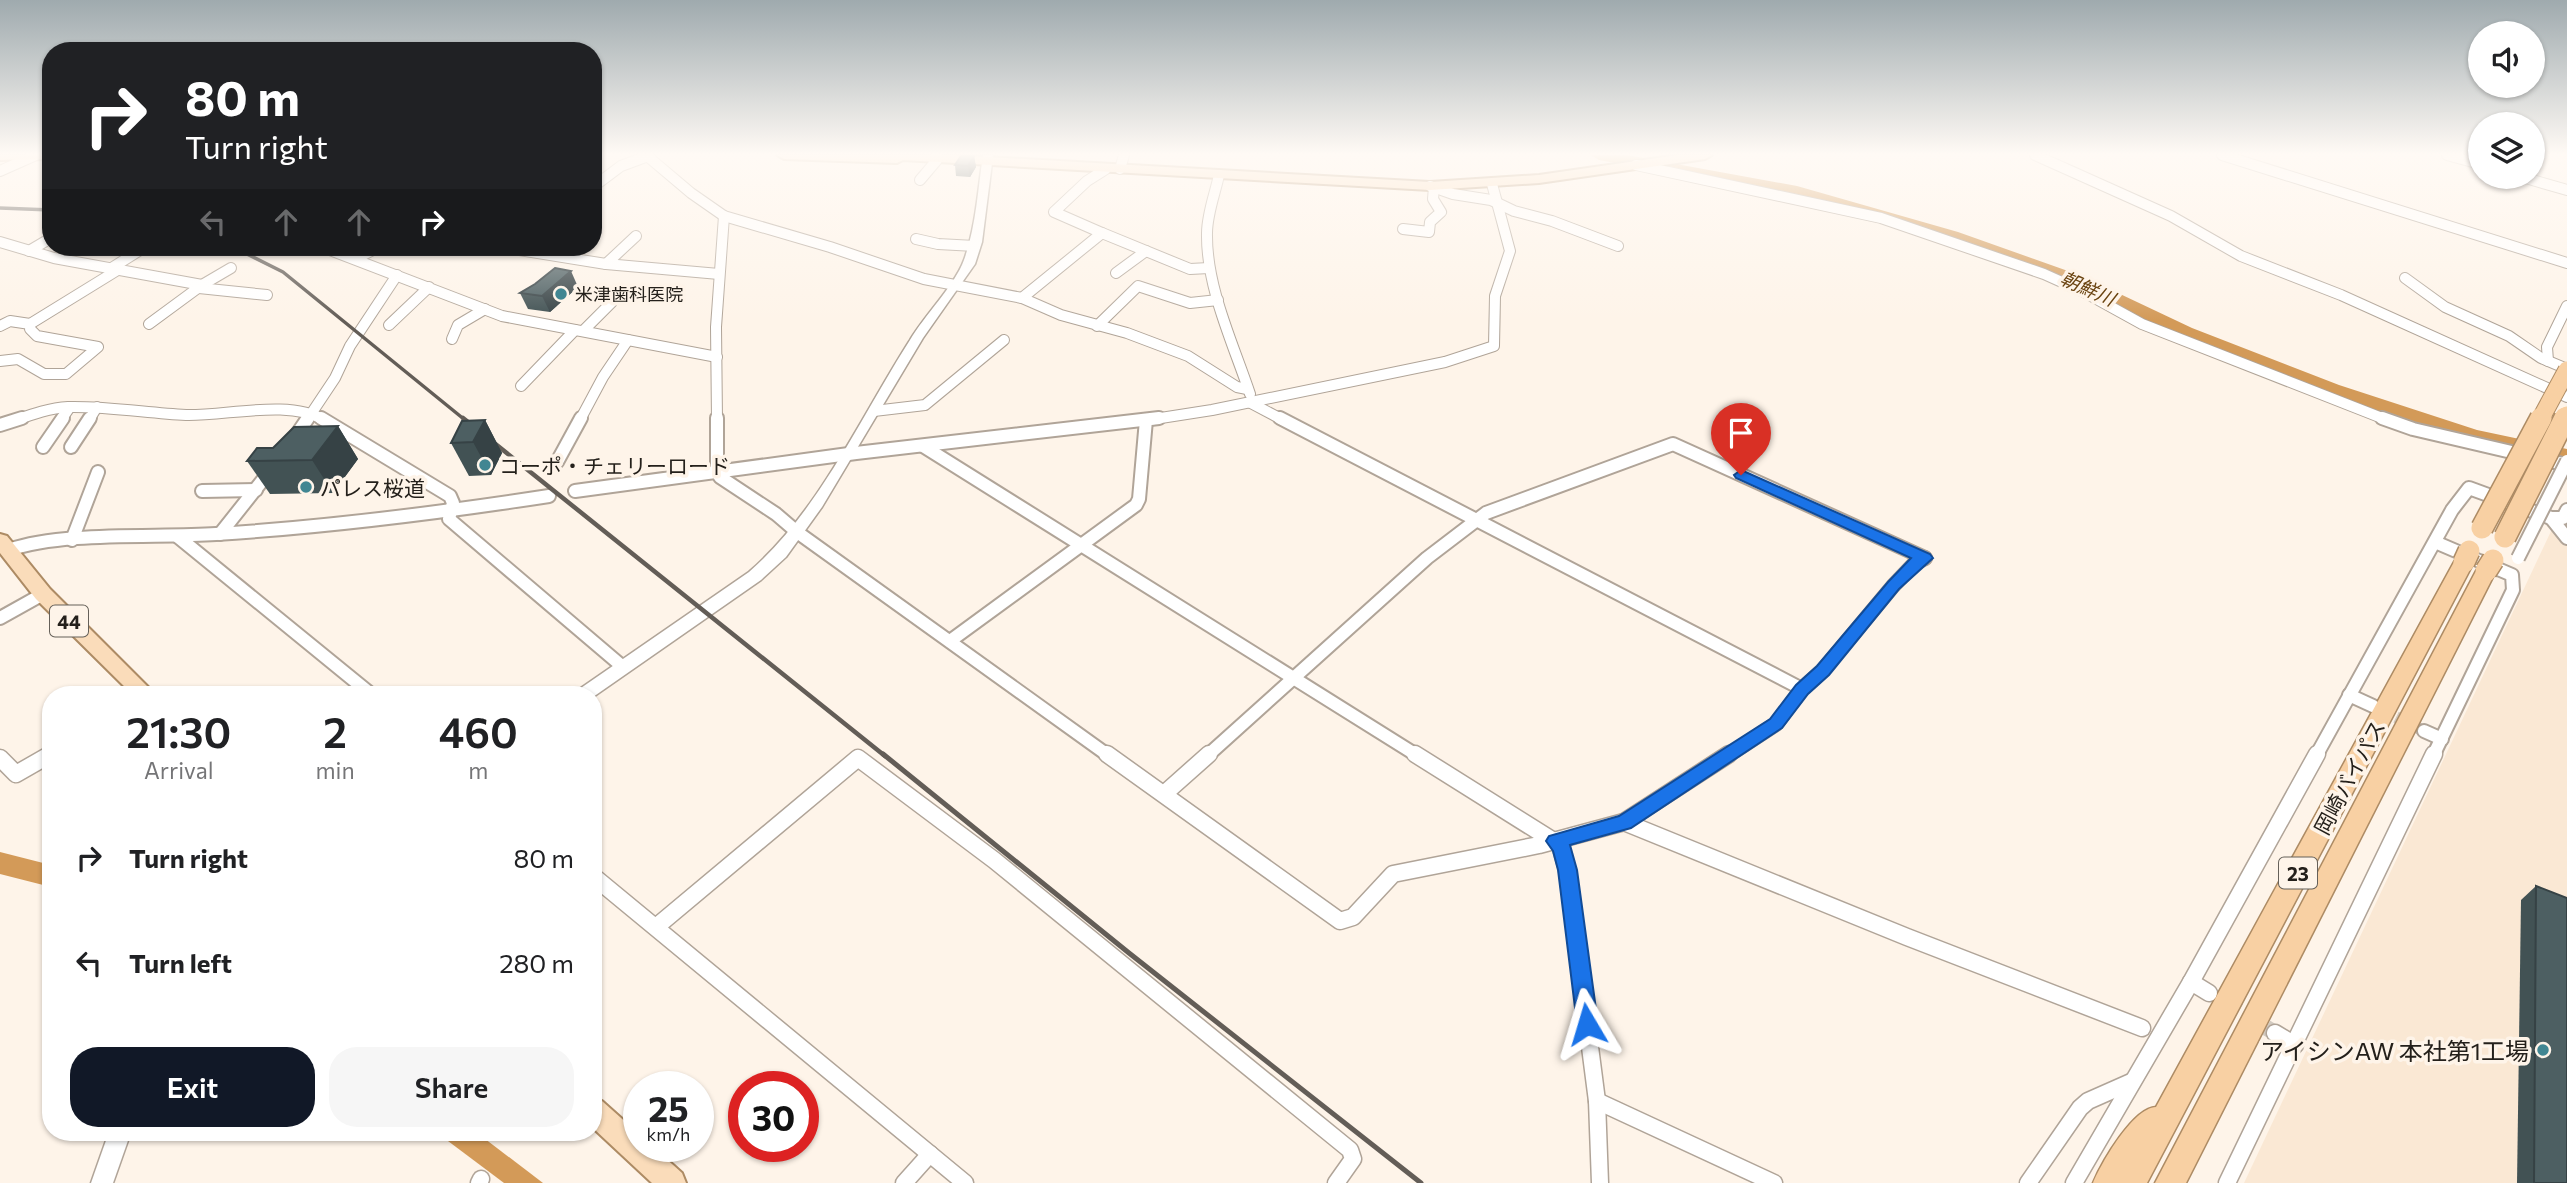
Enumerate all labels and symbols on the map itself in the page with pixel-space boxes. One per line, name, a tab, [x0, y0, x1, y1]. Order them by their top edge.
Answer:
water label: 朝鮮川	[2057, 266, 2121, 311]
place label: 米津歯科医院	[575, 283, 683, 305]
marker: 米津歯科医院	[553, 286, 569, 302]
pin	[1711, 403, 1771, 475]
place label: コーポ・チェリーロード	[499, 453, 730, 478]
marker: コーポ・チェリーロード	[477, 457, 493, 473]
place label: パレス桜道	[320, 475, 425, 500]
marker: パレス桜道	[298, 479, 314, 495]
road number: 44	[50, 606, 88, 636]
street label: 岡崎バイパス	[2308, 716, 2390, 838]
road number: 23	[2279, 858, 2317, 888]
position arrow	[1550, 987, 1624, 1061]
place label: アイシンAW 本社第1工場	[2260, 1036, 2529, 1065]
marker: アイシンAW 本社第1工場	[2535, 1042, 2551, 1058]
speed limit sign: 30	[728, 1071, 819, 1162]

